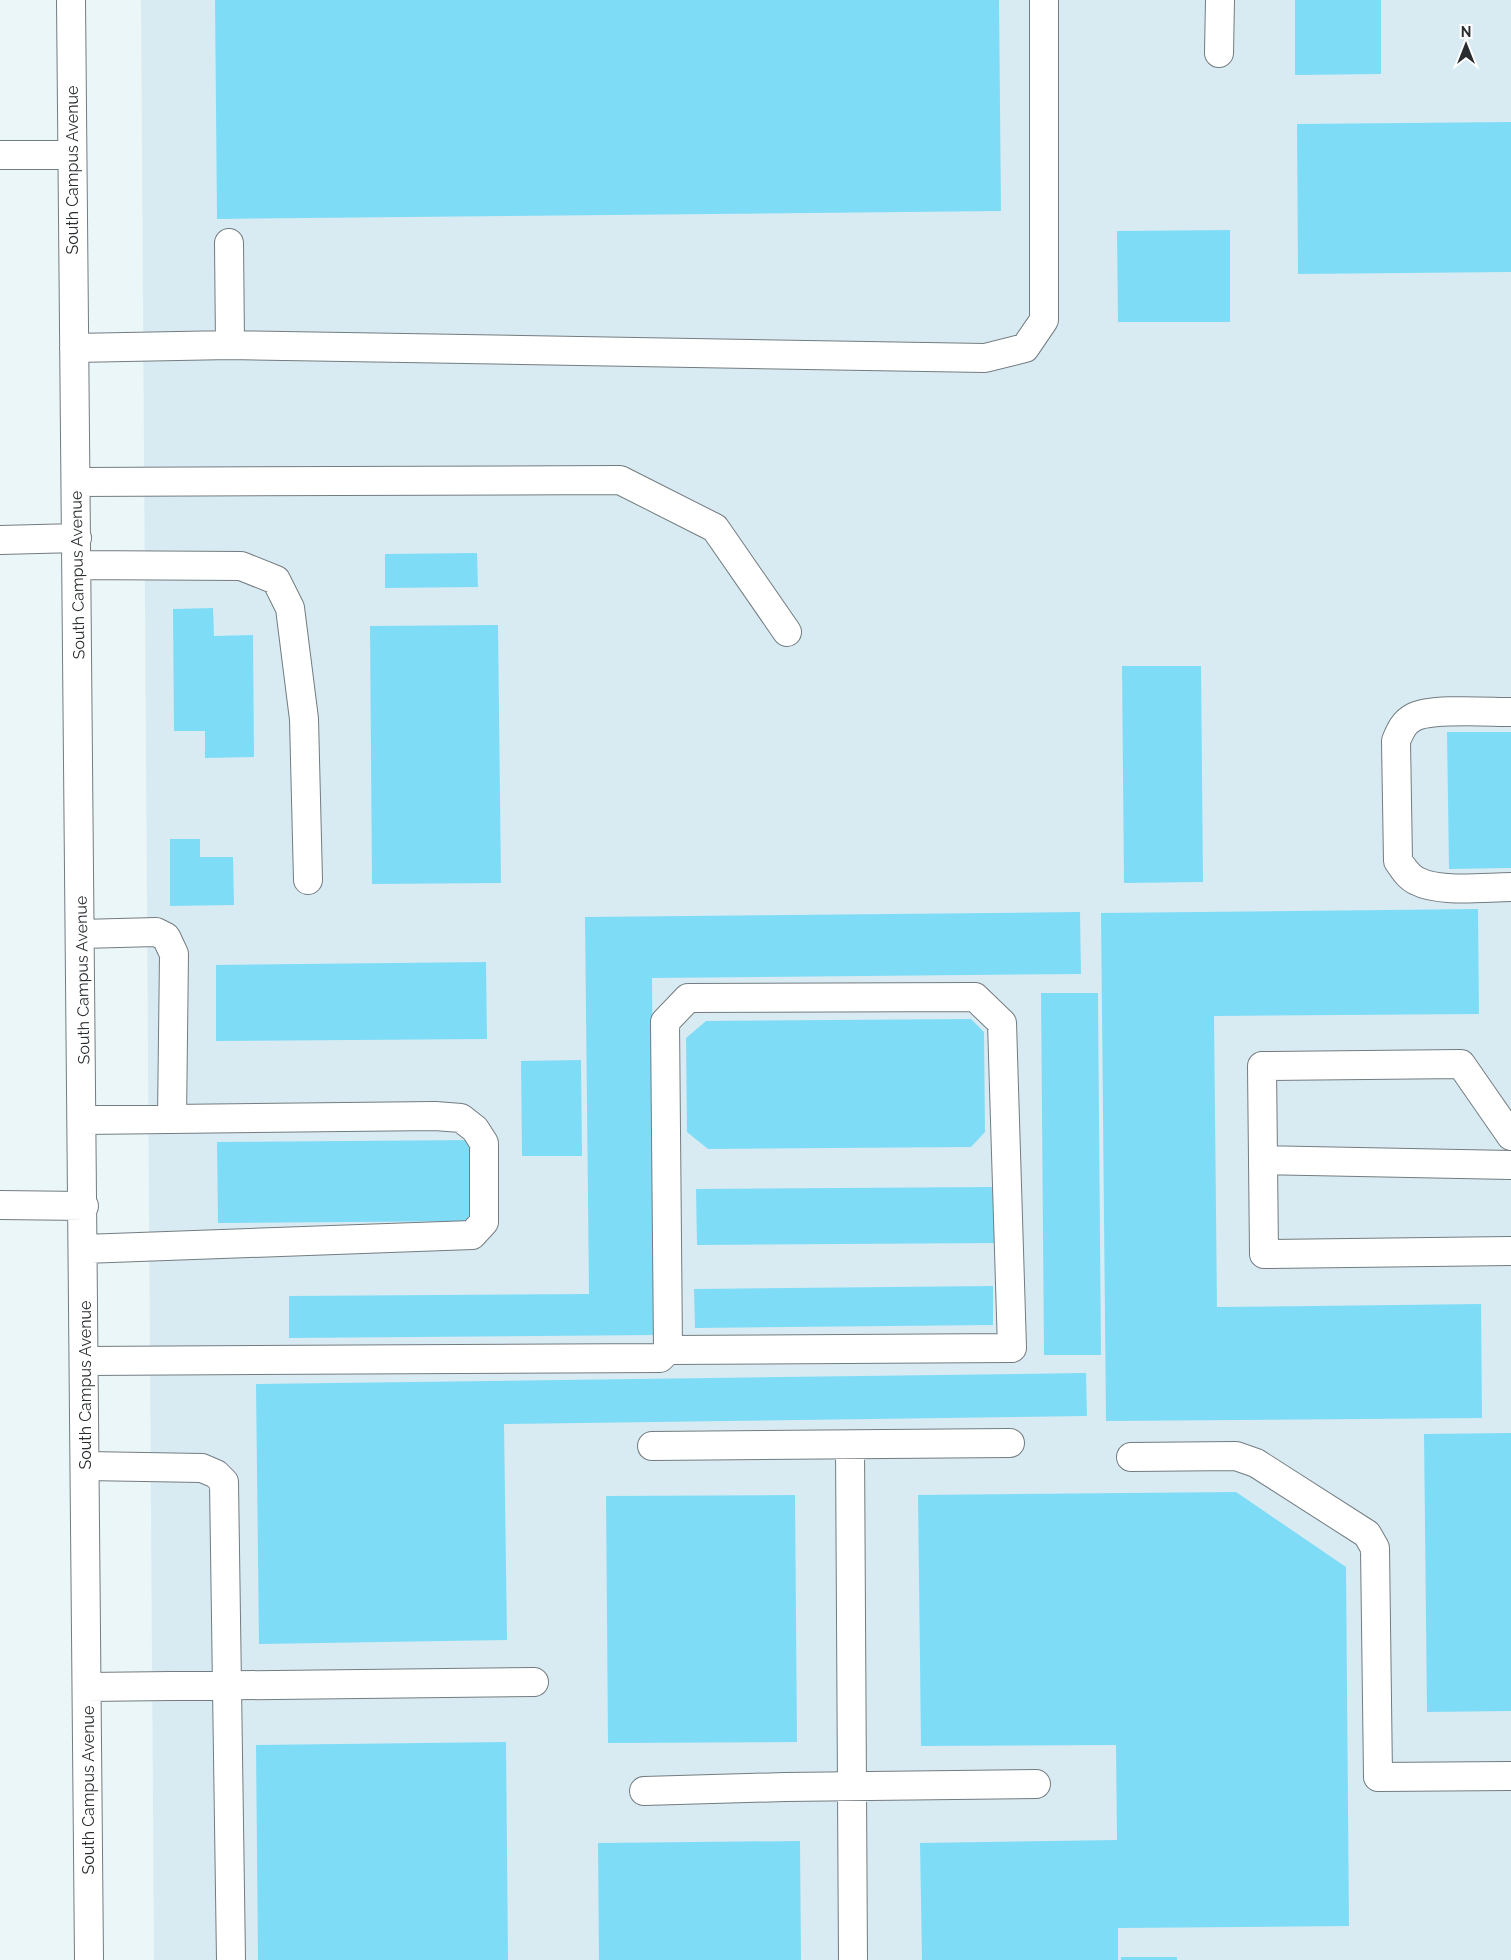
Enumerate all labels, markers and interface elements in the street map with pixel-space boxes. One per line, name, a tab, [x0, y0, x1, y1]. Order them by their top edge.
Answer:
north arrow	[1441, 20, 1491, 70]
text: N	[1461, 24, 1471, 40]
street label: South Campus Avenue	[63, 86, 82, 254]
street label: South Campus Avenue	[67, 490, 88, 660]
street label: South Campus Avenue	[72, 895, 93, 1065]
street label: South Campus Avenue	[76, 1301, 95, 1469]
street label: South Campus Avenue	[79, 1706, 98, 1874]

